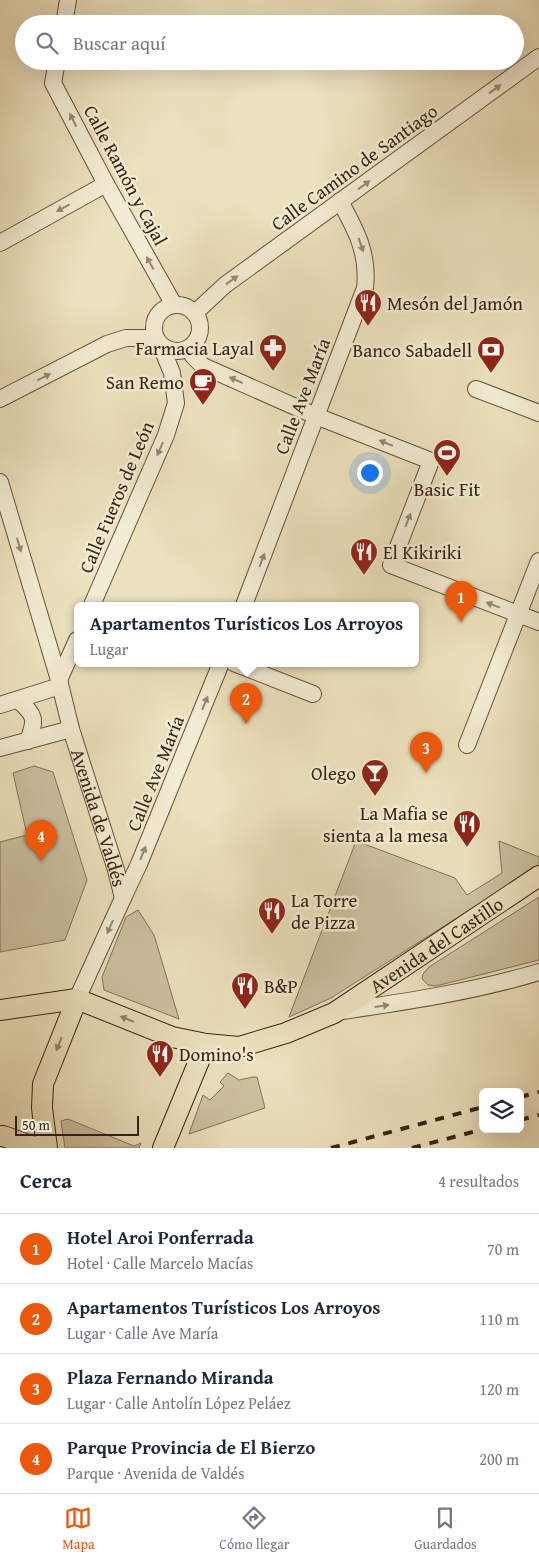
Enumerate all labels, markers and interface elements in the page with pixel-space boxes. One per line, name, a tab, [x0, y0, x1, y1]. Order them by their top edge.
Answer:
search box	[15, 15, 524, 70]
icon: search	[33, 29, 61, 57]
text: Buscar aquí	[73, 29, 166, 57]
one-way arrow	[488, 84, 502, 94]
street label: Calle Camino de Santiago	[265, 97, 443, 237]
street label: Calle Ramón y Cajal	[77, 100, 175, 250]
one-way arrow	[69, 113, 77, 127]
one-way arrow	[357, 180, 370, 190]
one-way arrow	[56, 204, 71, 212]
one-way arrow	[358, 238, 365, 253]
one-way arrow	[146, 255, 154, 270]
one-way arrow	[225, 275, 239, 285]
restaurant icon: Mesón del Jamón	[353, 288, 383, 327]
place label: Mesón del Jamón	[387, 289, 523, 317]
pharmacy icon: Farmacia Layal	[258, 333, 288, 372]
place label: Farmacia Layal	[136, 334, 254, 362]
street label: Calle Ave María	[267, 334, 337, 458]
bank icon: Banco Sabadell	[476, 335, 506, 374]
place label: Banco Sabadell	[352, 336, 472, 364]
cafe icon: San Remo	[188, 367, 218, 406]
place label: San Remo	[106, 368, 184, 396]
one-way arrow	[36, 373, 51, 381]
one-way arrow	[229, 376, 243, 384]
street label: Calle Fueros de León	[71, 417, 161, 577]
sports icon: Basic Fit	[432, 438, 462, 477]
one-way arrow	[378, 439, 393, 447]
one-way arrow	[155, 442, 163, 456]
your location	[357, 460, 383, 486]
place label: Basic Fit	[414, 475, 481, 503]
one-way arrow	[405, 512, 413, 527]
restaurant icon: El Kikiriki	[349, 537, 379, 576]
one-way arrow	[15, 538, 23, 553]
place label: El Kikiriki	[383, 538, 462, 566]
one-way arrow	[258, 552, 266, 567]
pin: 1	[445, 581, 477, 622]
one-way arrow	[486, 601, 501, 608]
popup	[74, 602, 419, 667]
text: Apartamentos Turísticos Los Arroyos	[90, 609, 403, 637]
text: Lugar	[90, 637, 128, 661]
pin: 2	[230, 683, 262, 724]
one-way arrow	[201, 695, 209, 710]
street label: Calle Ave María	[119, 711, 191, 835]
pin: 3	[410, 732, 442, 773]
street label: Avenida de Valdés	[64, 745, 134, 890]
bar icon: Olego	[360, 758, 390, 797]
place label: Olego	[311, 759, 356, 787]
place label: La Mafia se sienta a la mesa	[323, 799, 448, 849]
restaurant icon: La Mafia se sienta a la mesa	[452, 809, 482, 848]
pin: 4	[25, 820, 57, 861]
one-way arrow	[140, 846, 148, 860]
place label: La Torre de Pizza	[291, 886, 357, 936]
street label: Avenida del Castillo	[364, 890, 509, 1000]
restaurant icon: La Torre de Pizza	[257, 896, 287, 935]
one-way arrow	[106, 920, 114, 934]
restaurant icon: B&P	[230, 971, 260, 1010]
place label: B&P	[264, 972, 298, 1000]
one-way arrow	[374, 1001, 390, 1009]
one-way arrow	[119, 1015, 134, 1023]
one-way arrow	[55, 1037, 63, 1052]
restaurant icon: Domino's	[145, 1039, 175, 1078]
place label: Domino's	[179, 1040, 254, 1068]
map controls	[479, 1088, 524, 1133]
button: layers	[479, 1088, 524, 1133]
scale bar	[15, 1113, 139, 1136]
text: 50 m	[22, 1115, 50, 1135]
text: Cerca	[20, 1165, 72, 1196]
text: 4 resultados	[438, 1169, 519, 1193]
text: Hotel Aroi Ponferrada	[67, 1223, 254, 1251]
text: 1	[32, 1237, 40, 1261]
text: 70 m	[487, 1237, 519, 1261]
text: Hotel · Calle Marcelo Macías	[67, 1251, 253, 1275]
text: Apartamentos Turísticos Los Arroyos	[67, 1293, 380, 1321]
text: 2	[32, 1307, 40, 1331]
text: 110 m	[479, 1307, 519, 1331]
text: Lugar · Calle Ave María	[67, 1321, 218, 1345]
text: Plaza Fernando Miranda	[67, 1363, 274, 1391]
text: 3	[32, 1377, 40, 1401]
text: 120 m	[479, 1377, 519, 1401]
text: Lugar · Calle Antolín López Peláez	[67, 1391, 291, 1415]
text: Parque Provincia de El Bierzo	[67, 1433, 315, 1461]
text: 4	[32, 1447, 40, 1471]
text: 200 m	[479, 1447, 519, 1471]
text: Parque · Avenida de Valdés	[67, 1461, 244, 1485]
tab: Mapa	[62, 1504, 95, 1554]
tab: Cómo llegar	[219, 1504, 290, 1554]
tab: Guardados	[414, 1504, 477, 1554]

